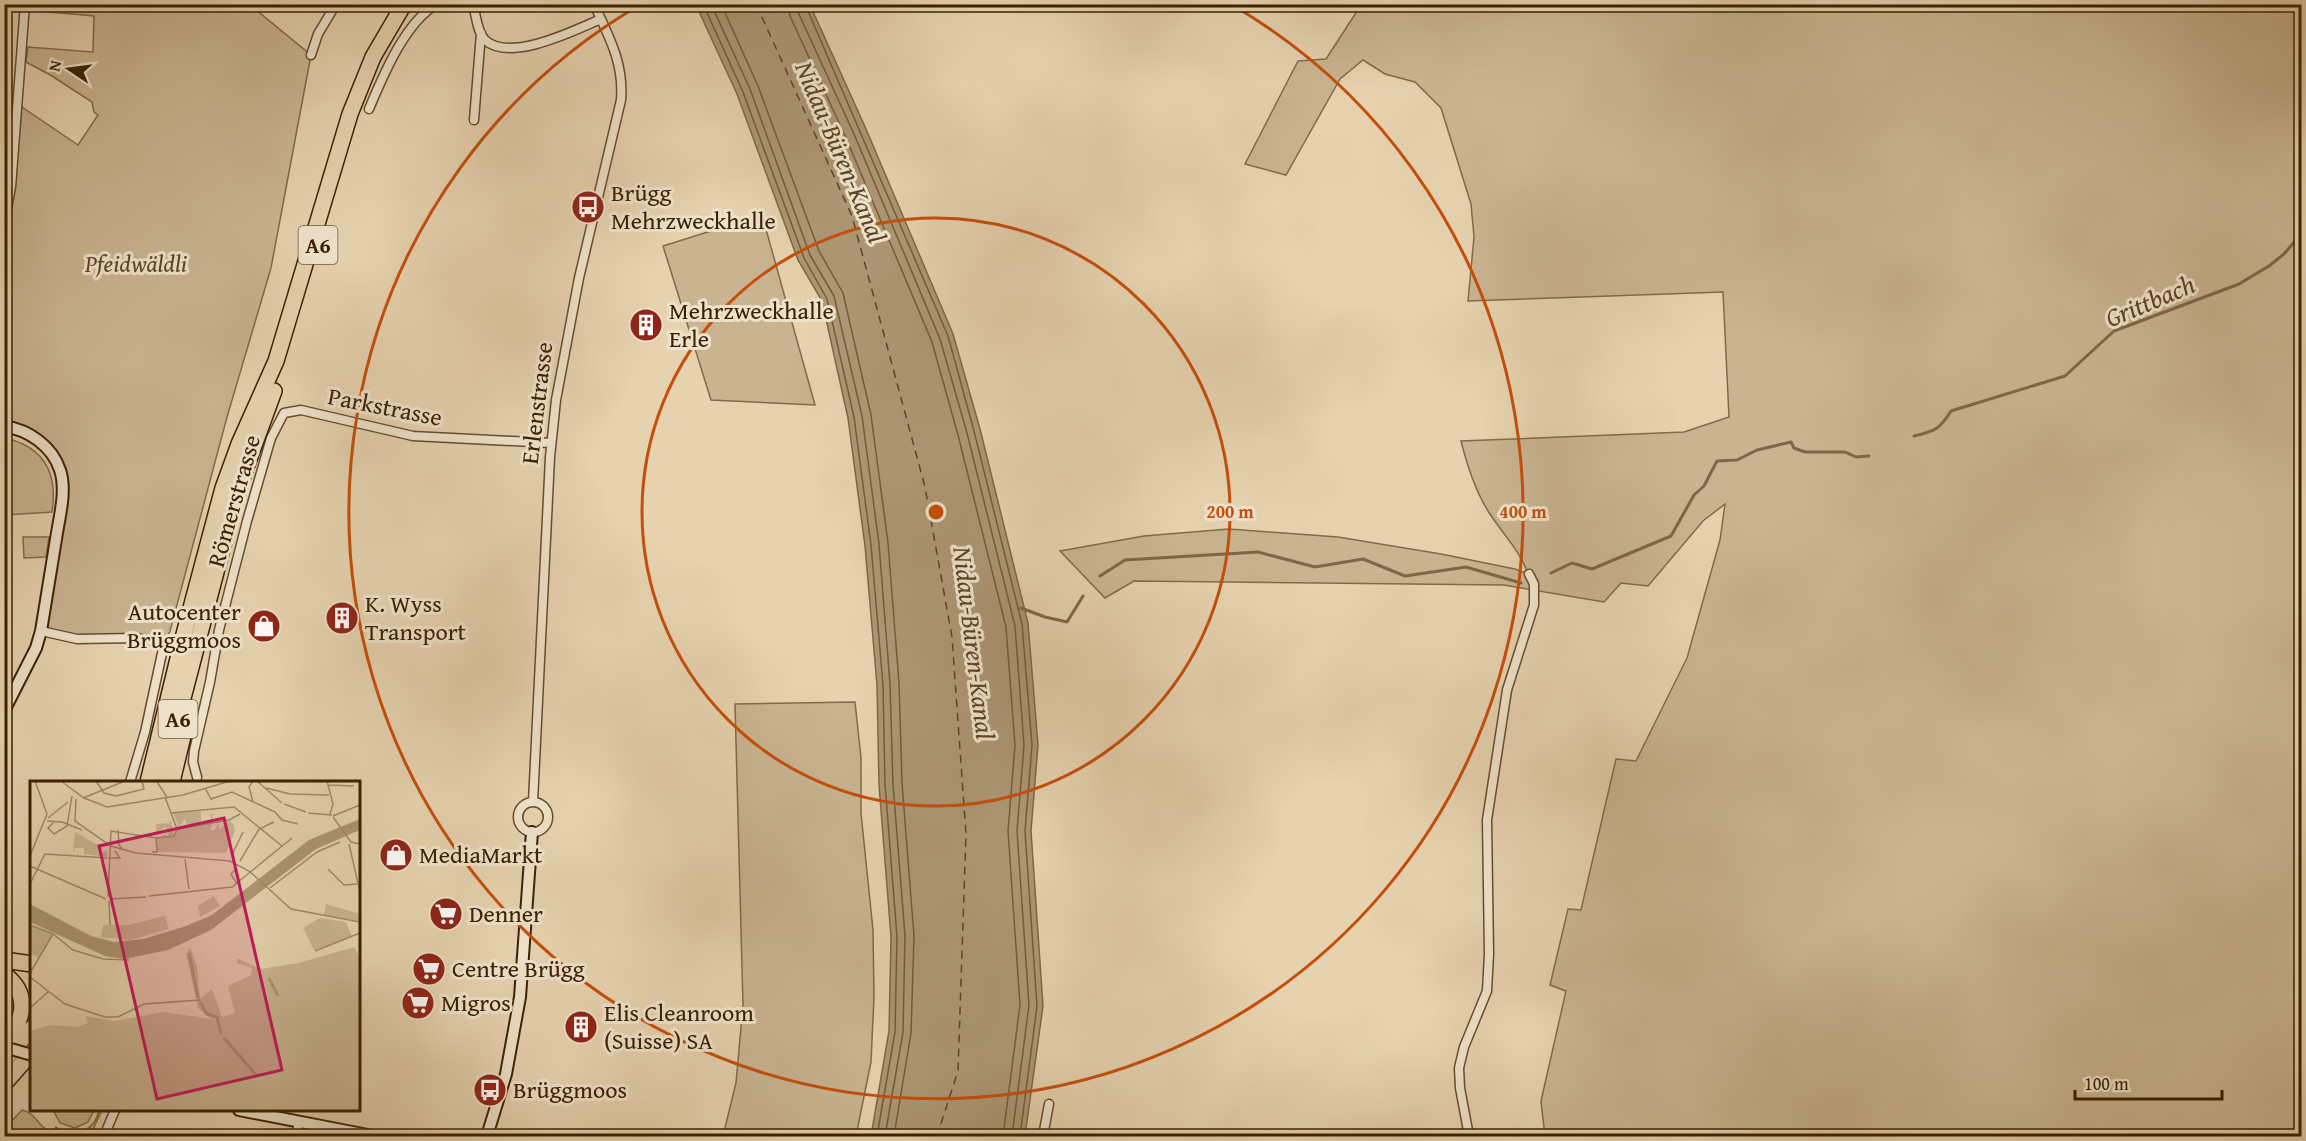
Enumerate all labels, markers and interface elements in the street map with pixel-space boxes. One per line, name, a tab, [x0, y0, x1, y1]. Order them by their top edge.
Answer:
north arrow	[39, 39, 99, 99]
water label: Nidau-Büren-Kanal	[785, 54, 897, 249]
text: N	[41, 57, 67, 74]
place label: Brügg Mehrzweckhalle	[611, 175, 776, 238]
bus stop icon: Brügg Mehrzweckhalle	[570, 189, 606, 225]
road number: A6	[298, 226, 338, 264]
park label: Pfeidwäldli	[84, 246, 187, 281]
water label: Grittbach	[2099, 264, 2201, 337]
place label: Mehrzweckhalle Erle	[669, 293, 834, 356]
building icon: Mehrzweckhalle Erle	[628, 307, 664, 343]
street label: Erlenstrasse	[512, 340, 561, 466]
street label: Parkstrasse	[325, 378, 445, 435]
street label: Römerstrasse	[198, 431, 269, 571]
text: 200 m	[1206, 498, 1254, 525]
text: 400 m	[1499, 498, 1547, 525]
centre of rings	[926, 502, 946, 522]
water label: Nidau-Büren-Kanal	[943, 543, 1006, 742]
place label: K. Wyss Transport	[365, 586, 467, 649]
place label: Autocenter Brüggmoos	[127, 594, 241, 657]
building icon: K. Wyss Transport	[324, 600, 360, 636]
shop icon: Autocenter Brüggmoos	[246, 608, 282, 644]
road number: A6	[158, 700, 198, 738]
inset map	[30, 781, 360, 1111]
shop icon: MediaMarkt	[378, 837, 414, 873]
place label: MediaMarkt	[419, 837, 543, 872]
supermarket icon: Denner	[428, 896, 464, 932]
place label: Denner	[469, 896, 543, 931]
supermarket icon: Centre Brügg	[411, 951, 447, 987]
place label: Centre Brügg	[452, 951, 585, 986]
supermarket icon: Migros	[400, 985, 436, 1021]
place label: Migros	[441, 985, 511, 1020]
place label: Elis Cleanroom (Suisse) SA	[604, 995, 754, 1058]
building icon: Elis Cleanroom (Suisse) SA	[563, 1009, 599, 1045]
scale bar	[2075, 1063, 2222, 1101]
text: 100 m	[2084, 1070, 2129, 1097]
bus stop icon: Brüggmoos	[472, 1072, 508, 1108]
place label: Brüggmoos	[513, 1072, 627, 1107]

